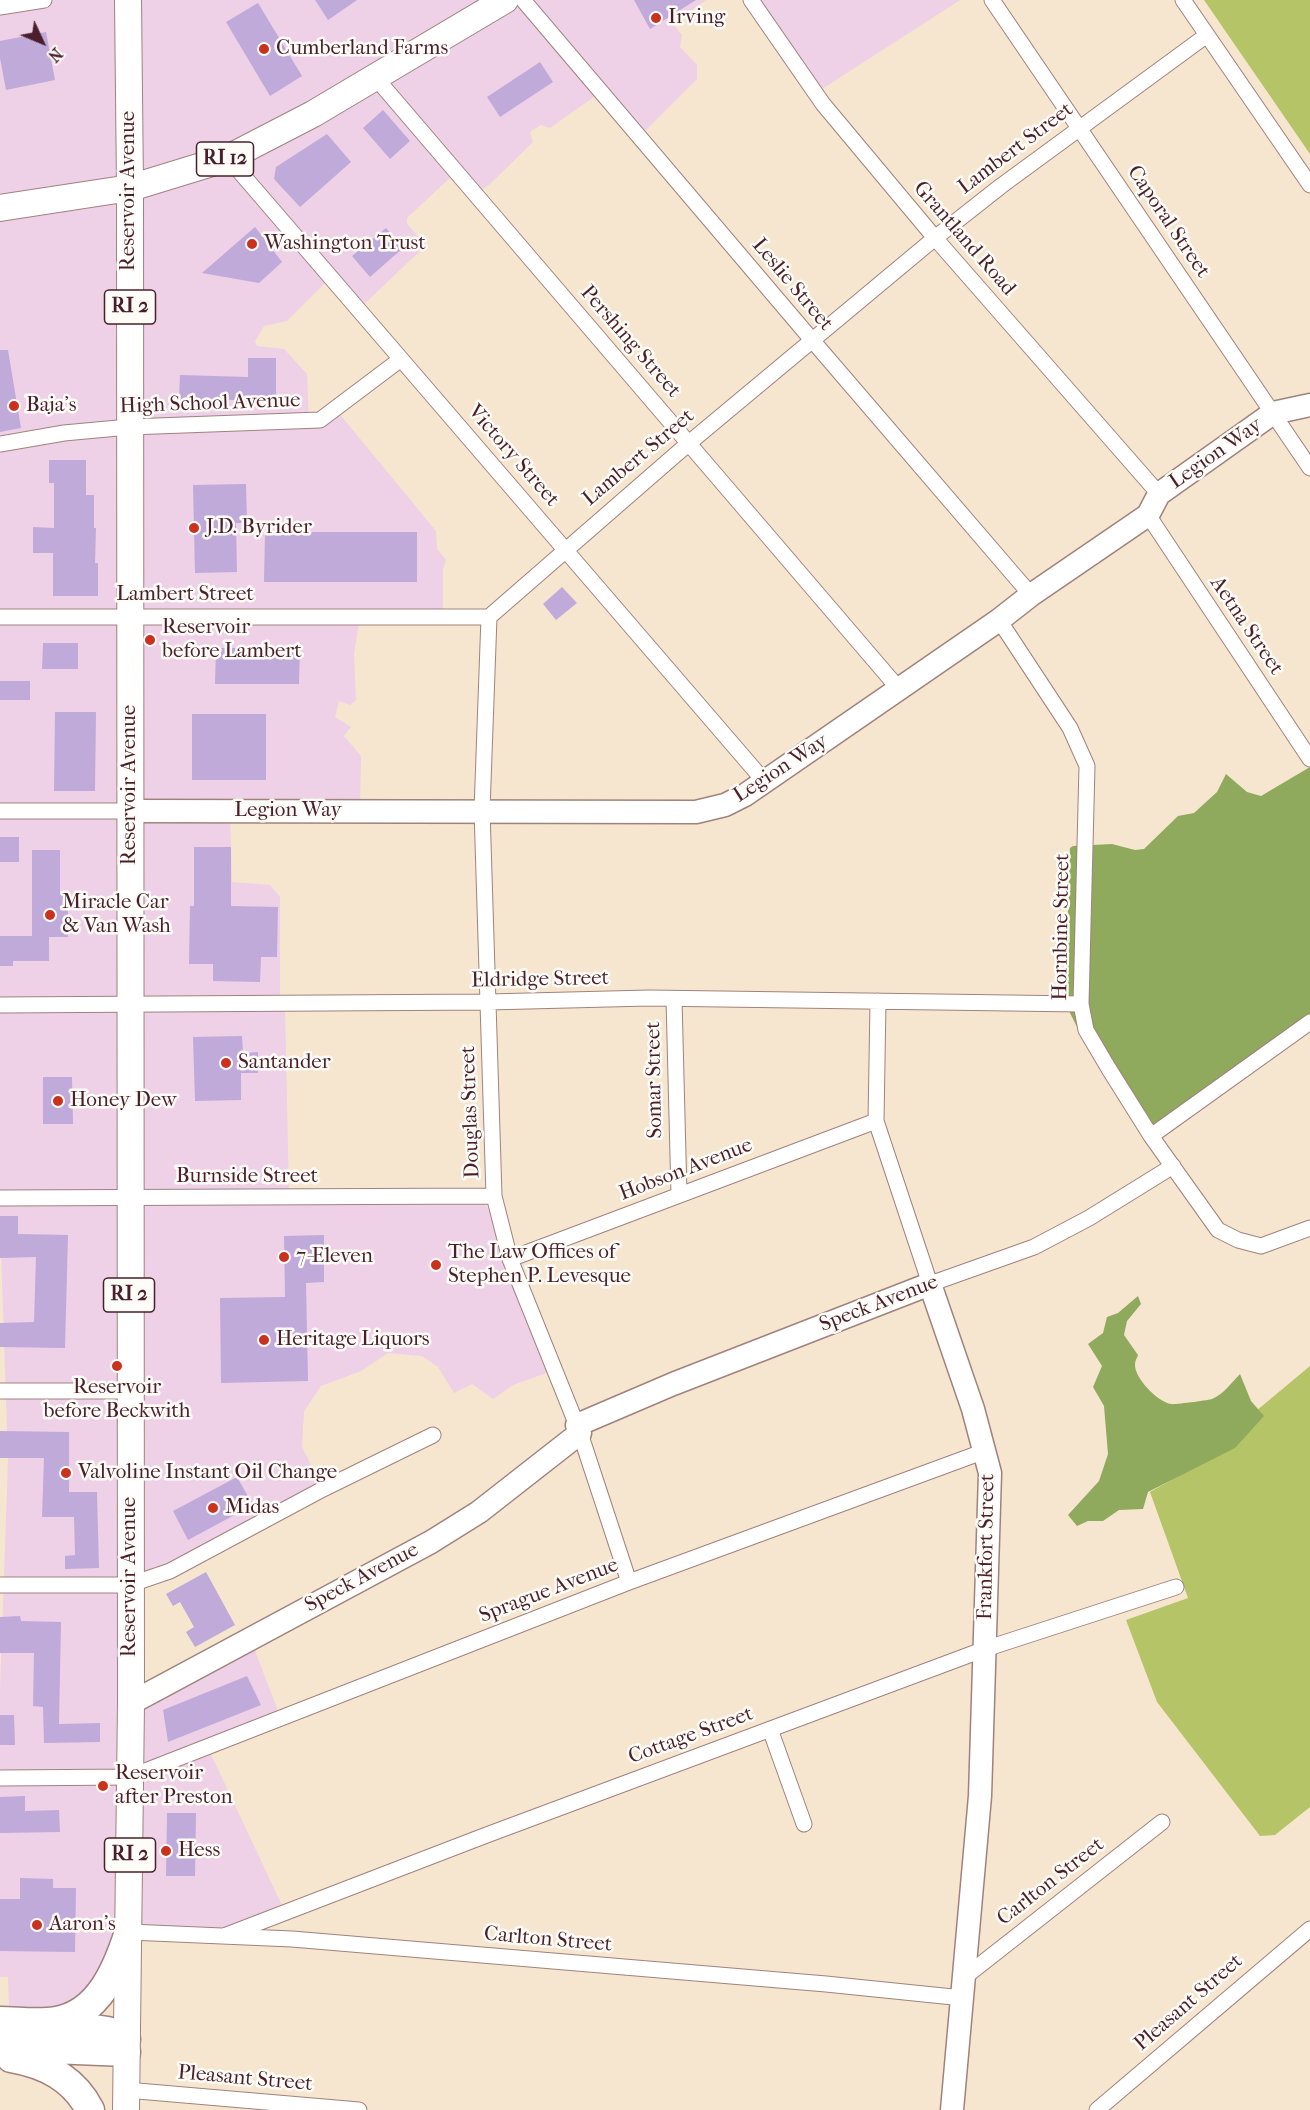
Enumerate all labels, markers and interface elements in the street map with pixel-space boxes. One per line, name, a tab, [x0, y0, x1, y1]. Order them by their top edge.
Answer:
place label: Irving	[668, 5, 725, 31]
marker: Irving	[649, 11, 663, 25]
north arrow	[12, 12, 72, 72]
place label: Cumberland Farms	[276, 36, 448, 62]
marker: Cumberland Farms	[257, 42, 271, 56]
text: N	[44, 44, 66, 66]
street label: Lambert Street	[953, 98, 1079, 200]
street label: Reservoir Avenue	[116, 111, 142, 271]
road number: RI 12	[196, 142, 254, 176]
street label: Caporal Street	[1121, 161, 1215, 283]
street label: Grantland Road	[907, 177, 1021, 301]
place label: Washington Trust	[264, 231, 426, 257]
street label: Leslie Street	[746, 234, 838, 336]
marker: Washington Trust	[245, 237, 259, 251]
street label: Pershing Street	[574, 281, 686, 403]
road number: RI 2	[104, 290, 156, 324]
street label: High School Avenue	[119, 388, 301, 420]
place label: Baja's	[26, 393, 76, 419]
marker: Baja's	[7, 399, 21, 413]
street label: Victory Street	[462, 400, 564, 512]
street label: Lambert Street	[578, 404, 700, 512]
street label: Legion Way	[1165, 413, 1267, 495]
place label: J.D. Byrider	[206, 515, 312, 541]
marker: J.D. Byrider	[187, 521, 201, 535]
street label: Aetna Street	[1204, 572, 1288, 680]
street label: Lambert Street	[116, 582, 254, 608]
place label: Reservoir before Lambert	[162, 615, 302, 665]
marker: Reservoir before Lambert	[143, 633, 157, 647]
street label: Reservoir Avenue	[117, 705, 143, 865]
street label: Legion Way	[729, 729, 833, 809]
street label: Legion Way	[234, 798, 342, 824]
street label: Hornbine Street	[1048, 853, 1076, 1001]
place label: Miracle Car & Van Wash	[62, 890, 171, 940]
marker: Miracle Car & Van Wash	[43, 908, 57, 922]
street label: Eldridge Street	[471, 966, 609, 994]
street label: Somar Street	[641, 1021, 669, 1139]
street label: Douglas Street	[456, 1045, 486, 1179]
place label: Santander	[238, 1050, 331, 1076]
marker: Santander	[219, 1056, 233, 1070]
place label: Honey Dew	[70, 1088, 177, 1114]
marker: Honey Dew	[51, 1094, 65, 1108]
street label: Hobson Avenue	[616, 1133, 756, 1207]
street label: Burnside Street	[176, 1164, 318, 1190]
place label: The Law Offices of Stephen P. Levesque	[448, 1240, 631, 1290]
place label: 7-Eleven	[296, 1244, 373, 1270]
marker: 7-Eleven	[277, 1250, 291, 1264]
marker: The Law Offices of Stephen P. Levesque	[429, 1258, 443, 1272]
street label: Speck Avenue	[816, 1270, 942, 1338]
road number: RI 2	[104, 1278, 154, 1312]
place label: Heritage Liquors	[276, 1327, 430, 1353]
marker: Heritage Liquors	[257, 1333, 271, 1347]
marker: Reservoir before Beckwith	[110, 1359, 124, 1373]
place label: Reservoir before Beckwith	[43, 1375, 191, 1425]
place label: Valvoline Instant Oil Change	[78, 1460, 337, 1486]
marker: Valvoline Instant Oil Change	[59, 1466, 73, 1480]
street label: Frankfort Street	[973, 1474, 1001, 1620]
place label: Midas	[225, 1495, 279, 1521]
street label: Reservoir Avenue	[117, 1497, 143, 1657]
marker: Midas	[206, 1501, 220, 1515]
street label: Speck Avenue	[301, 1538, 423, 1618]
street label: Sprague Avenue	[476, 1553, 622, 1629]
street label: Cottage Street	[625, 1702, 757, 1770]
place label: Reservoir after Preston	[115, 1761, 233, 1811]
marker: Reservoir after Preston	[96, 1779, 110, 1793]
street label: Carlton Street	[993, 1833, 1109, 1931]
road number: RI 2	[104, 1838, 156, 1872]
place label: Hess	[178, 1838, 220, 1864]
marker: Hess	[159, 1844, 173, 1858]
place label: Aaron's	[49, 1912, 116, 1938]
marker: Aaron's	[30, 1918, 44, 1932]
street label: Carlton Street	[483, 1922, 613, 1958]
street label: Pleasant Street	[1130, 1949, 1248, 2057]
street label: Pleasant Street	[176, 2061, 314, 2097]

